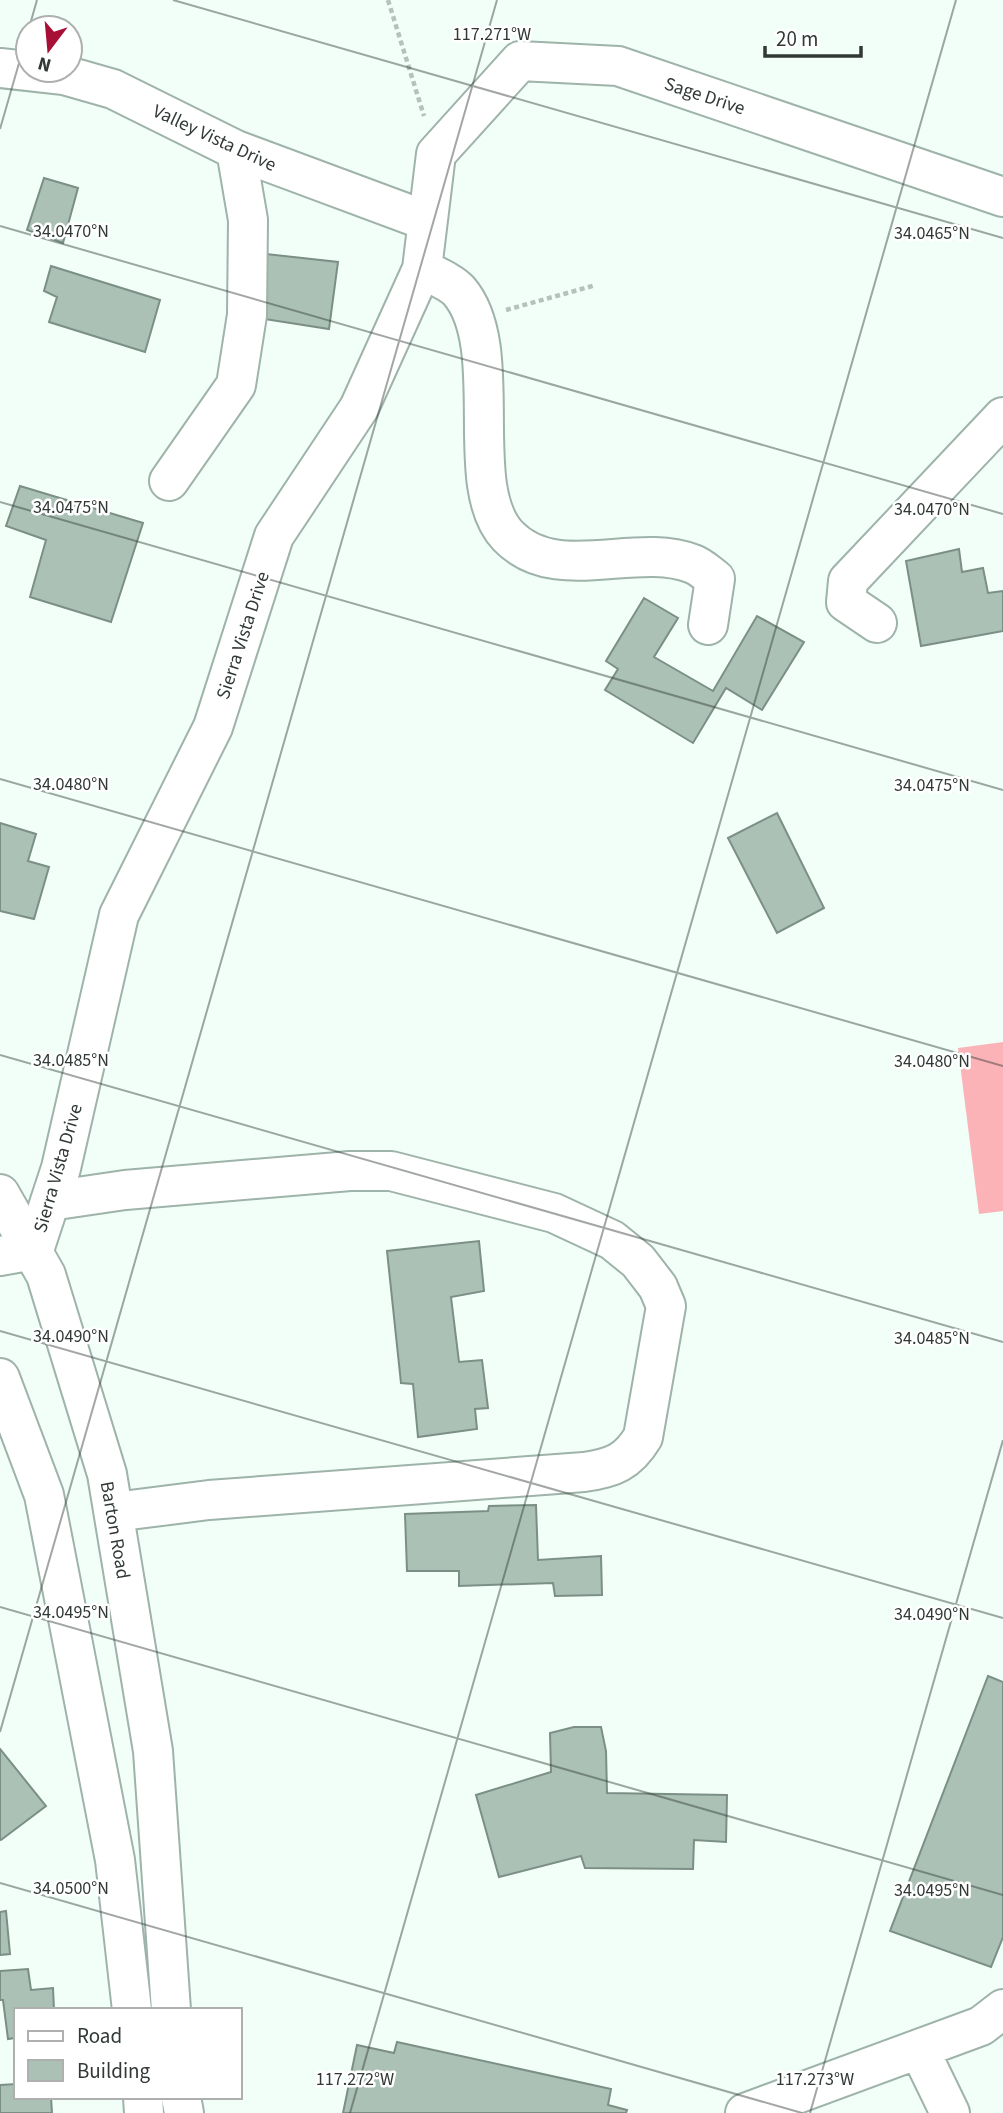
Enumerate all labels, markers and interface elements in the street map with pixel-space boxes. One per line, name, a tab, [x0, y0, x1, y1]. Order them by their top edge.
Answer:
north arrow	[14, 14, 84, 84]
scale bar	[765, 14, 861, 58]
text: 117.271°W	[453, 22, 531, 47]
text: 20 m	[776, 24, 818, 54]
text: N	[35, 49, 55, 79]
street label: Sage Drive	[661, 71, 748, 122]
street label: Valley Vista Drive	[148, 98, 281, 179]
text: 34.0470°N	[33, 219, 109, 244]
text: 34.0465°N	[894, 221, 970, 246]
text: 34.0475°N	[33, 495, 109, 520]
text: 34.0470°N	[894, 497, 970, 522]
street label: Sierra Vista Drive	[210, 568, 277, 703]
text: 34.0480°N	[33, 772, 109, 797]
text: 34.0475°N	[894, 773, 970, 798]
text: 34.0485°N	[33, 1048, 109, 1073]
text: 34.0480°N	[894, 1049, 970, 1074]
street label: Sierra Vista Drive	[27, 1101, 90, 1236]
text: 34.0490°N	[33, 1324, 109, 1349]
text: 34.0485°N	[894, 1326, 970, 1351]
street label: Barton Road	[93, 1479, 136, 1581]
text: 34.0495°N	[33, 1600, 109, 1625]
text: 34.0490°N	[894, 1602, 970, 1627]
text: 34.0500°N	[33, 1876, 109, 1901]
text: 34.0495°N	[894, 1878, 970, 1903]
legend	[14, 2008, 242, 2099]
text: Road	[77, 2021, 122, 2051]
text: Building	[77, 2056, 151, 2086]
text: 117.272°W	[316, 2067, 394, 2092]
text: 117.273°W	[776, 2067, 854, 2092]

